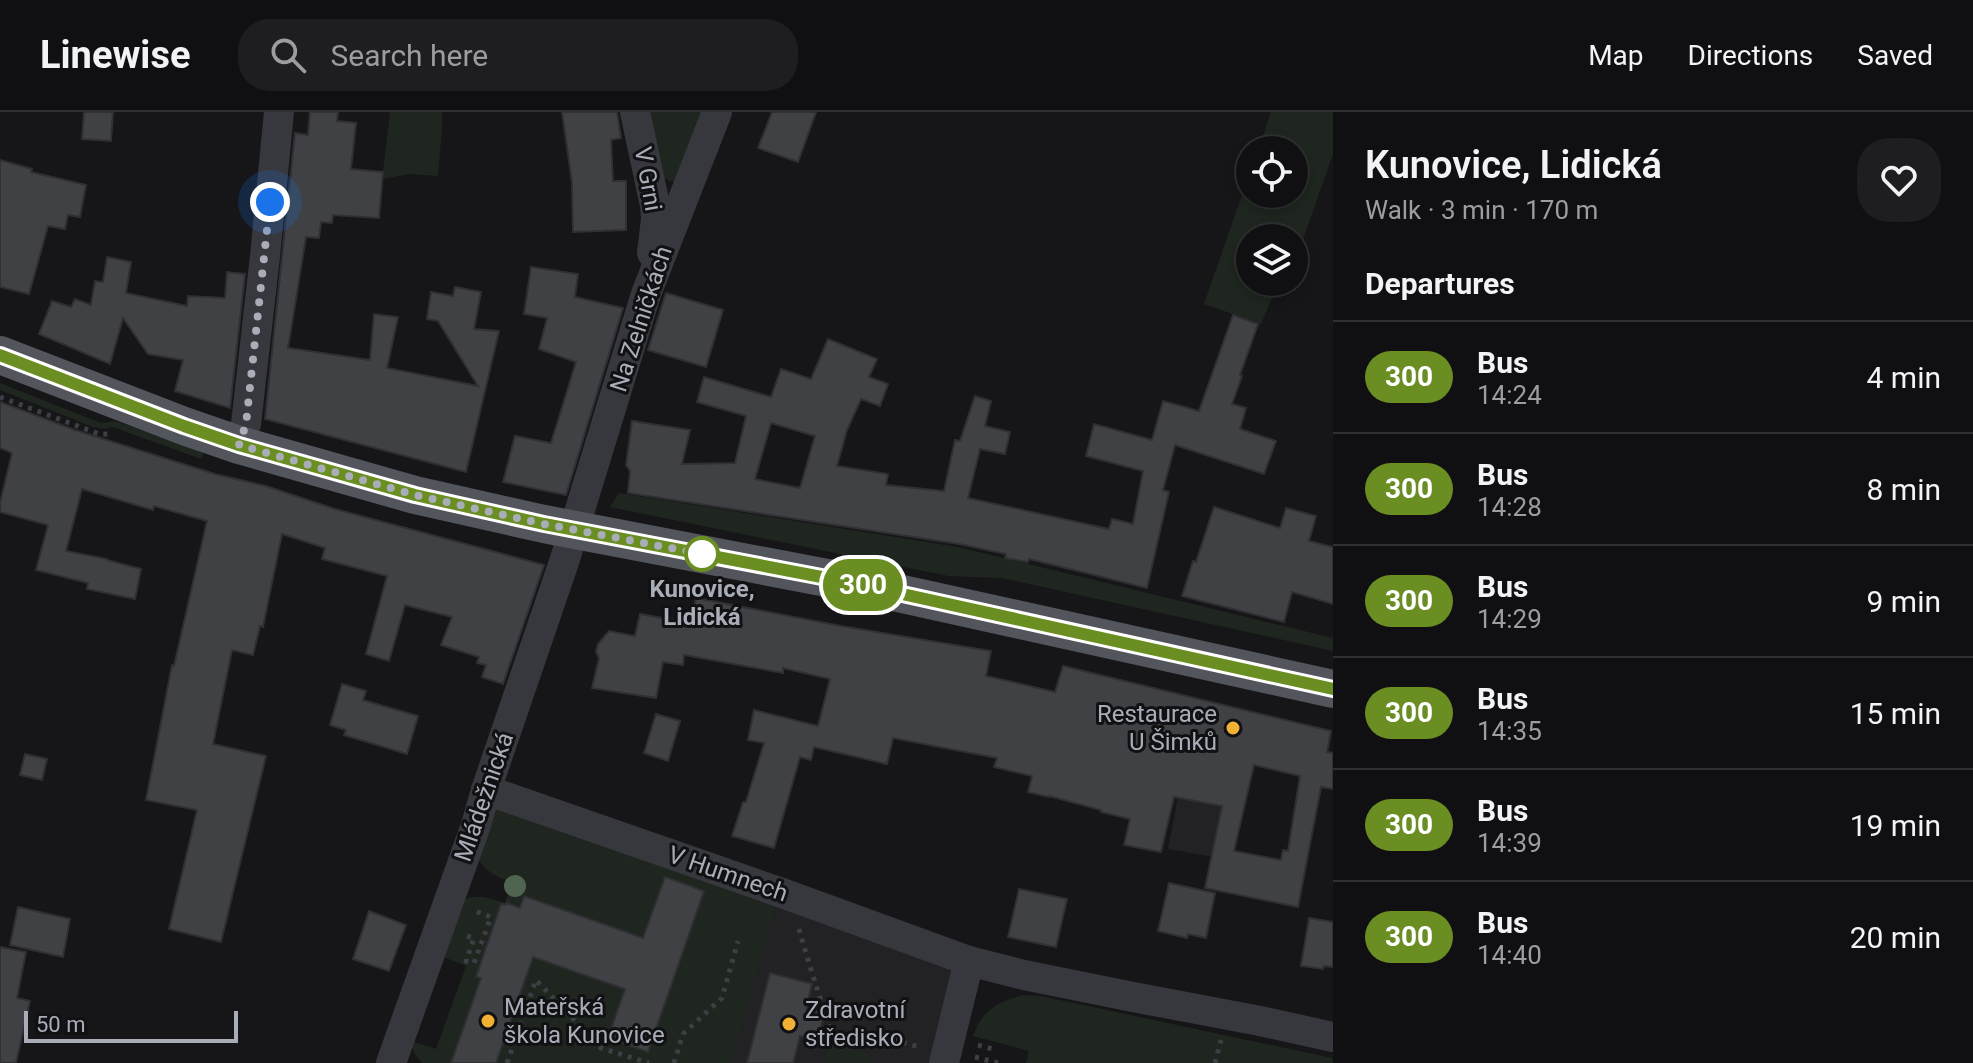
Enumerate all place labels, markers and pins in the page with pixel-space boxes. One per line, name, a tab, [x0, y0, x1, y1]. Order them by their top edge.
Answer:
marker: Kunovice, Lidická	[685, 537, 719, 571]
place label: Kunovice, Lidická	[649, 575, 755, 631]
place label: Restaurace U Šimků	[1097, 700, 1217, 756]
marker: Restaurace U Šimků	[1224, 719, 1242, 737]
place label: Mateřská škola Kunovice	[504, 993, 665, 1049]
place label: Zdravotní středisko	[805, 996, 906, 1052]
marker: Mateřská škola Kunovice	[479, 1012, 497, 1030]
marker: Zdravotní středisko	[780, 1015, 798, 1033]

